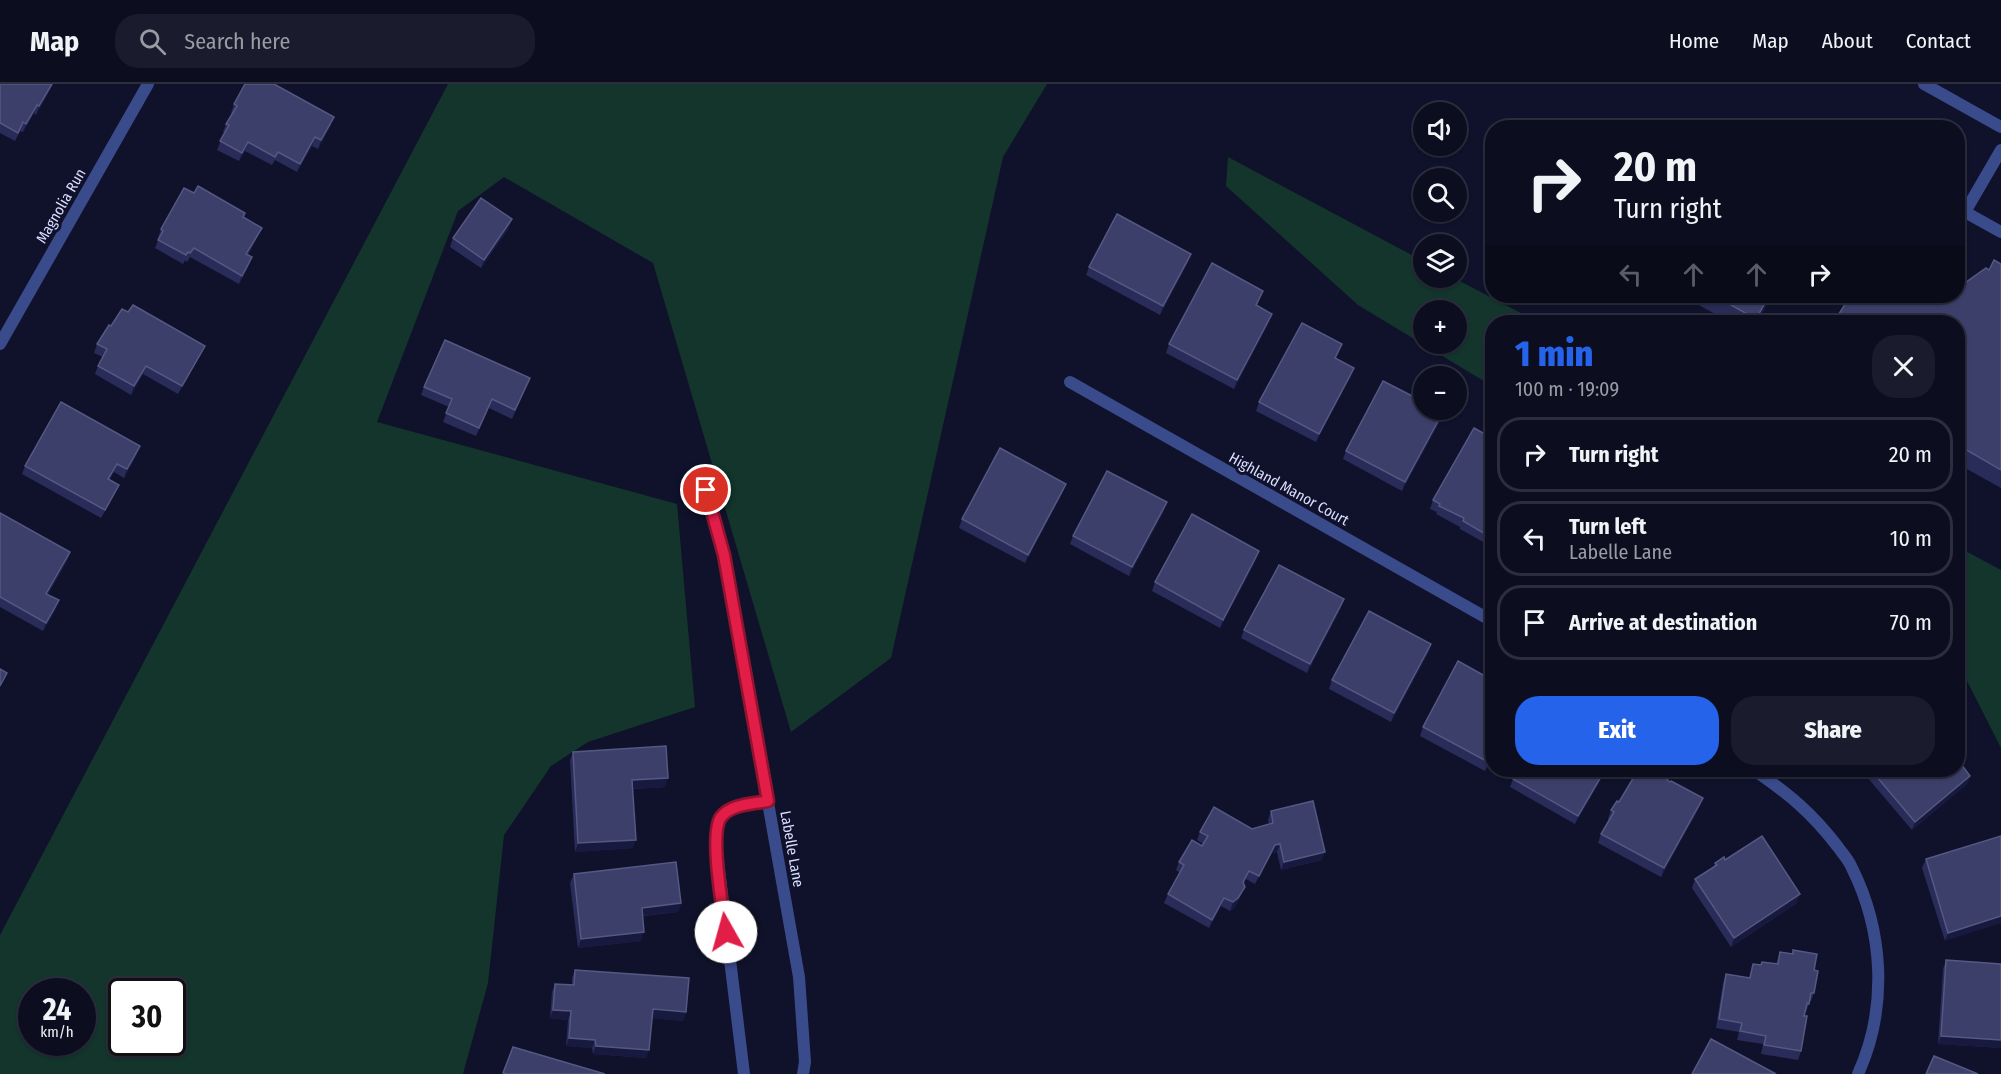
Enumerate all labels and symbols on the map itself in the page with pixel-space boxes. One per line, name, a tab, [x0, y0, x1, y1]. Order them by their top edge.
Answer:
street label: Magnolia Run	[32, 165, 90, 247]
street label: Highland Manor Court	[1226, 449, 1352, 529]
pin	[680, 464, 731, 515]
street label: Labelle Lane	[776, 809, 808, 889]
position arrow	[694, 900, 758, 964]
speed limit sign: 30	[108, 978, 186, 1056]

